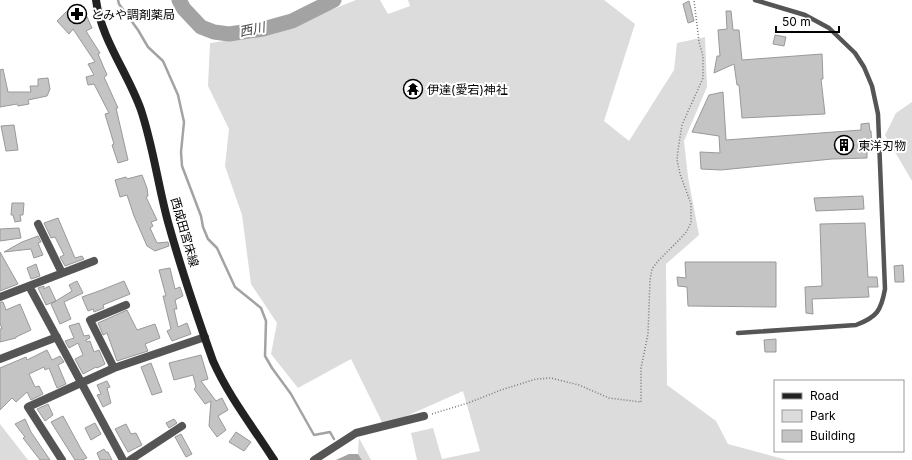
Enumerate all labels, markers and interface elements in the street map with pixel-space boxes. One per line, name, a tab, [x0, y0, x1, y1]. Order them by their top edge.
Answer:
pharmacy icon: とみや調剤薬局	[66, 3, 88, 25]
place label: とみや調剤薬局	[91, 7, 175, 22]
scale bar	[776, 8, 839, 34]
text: 50 m	[782, 14, 811, 29]
water label: 西川	[238, 18, 268, 40]
temple icon: 伊達(愛宕)神社	[402, 78, 424, 100]
place label: 伊達(愛宕)神社	[427, 82, 508, 97]
building icon: 東洋刃物	[833, 134, 855, 156]
place label: 東洋刃物	[858, 138, 906, 153]
street label: 西成田宮床線	[168, 195, 202, 269]
legend	[774, 380, 904, 452]
text: Road	[810, 388, 839, 403]
text: Park	[810, 408, 836, 423]
text: Building	[810, 428, 855, 443]

